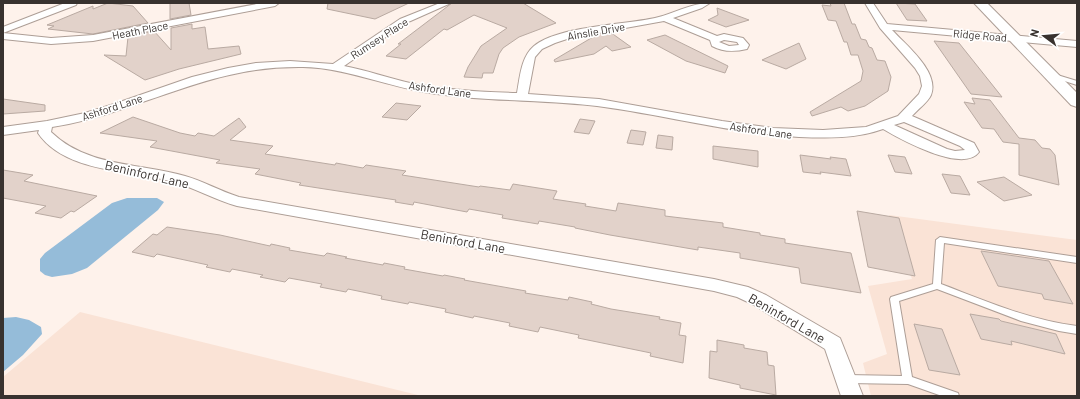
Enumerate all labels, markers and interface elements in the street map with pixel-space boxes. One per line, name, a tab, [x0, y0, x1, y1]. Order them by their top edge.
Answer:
street label: Rumsey Place	[348, 14, 410, 61]
north arrow	[1024, 16, 1064, 56]
street label: Heath Place	[111, 18, 169, 42]
street label: Ainslie Drive	[566, 19, 626, 42]
street label: Ridge Road	[953, 26, 1007, 44]
text: N	[1027, 28, 1041, 38]
street label: Ashford Lane	[408, 78, 472, 100]
street label: Ashford Lane	[80, 91, 144, 123]
street label: Ashford Lane	[729, 119, 793, 141]
street label: Beninford Lane	[103, 157, 191, 191]
street label: Beninford Lane	[419, 226, 507, 256]
street label: Beninford Lane	[746, 290, 828, 346]

